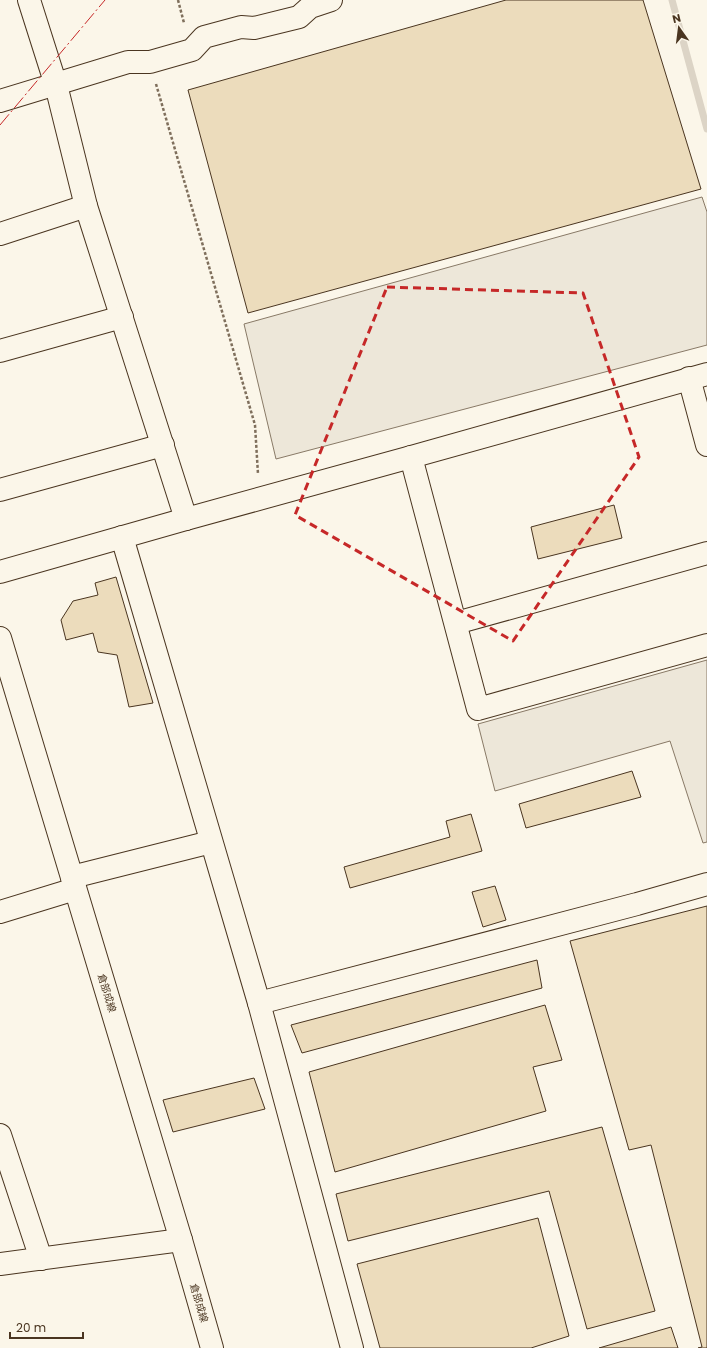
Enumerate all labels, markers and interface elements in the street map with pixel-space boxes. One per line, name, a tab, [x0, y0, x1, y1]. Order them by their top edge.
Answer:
north arrow	[659, 8, 699, 48]
text: N	[671, 10, 683, 27]
street label: 倉部成線	[94, 972, 120, 1014]
street label: 倉部成線	[186, 1282, 212, 1324]
scale bar	[10, 1314, 83, 1340]
text: 20 m	[16, 1319, 46, 1336]

